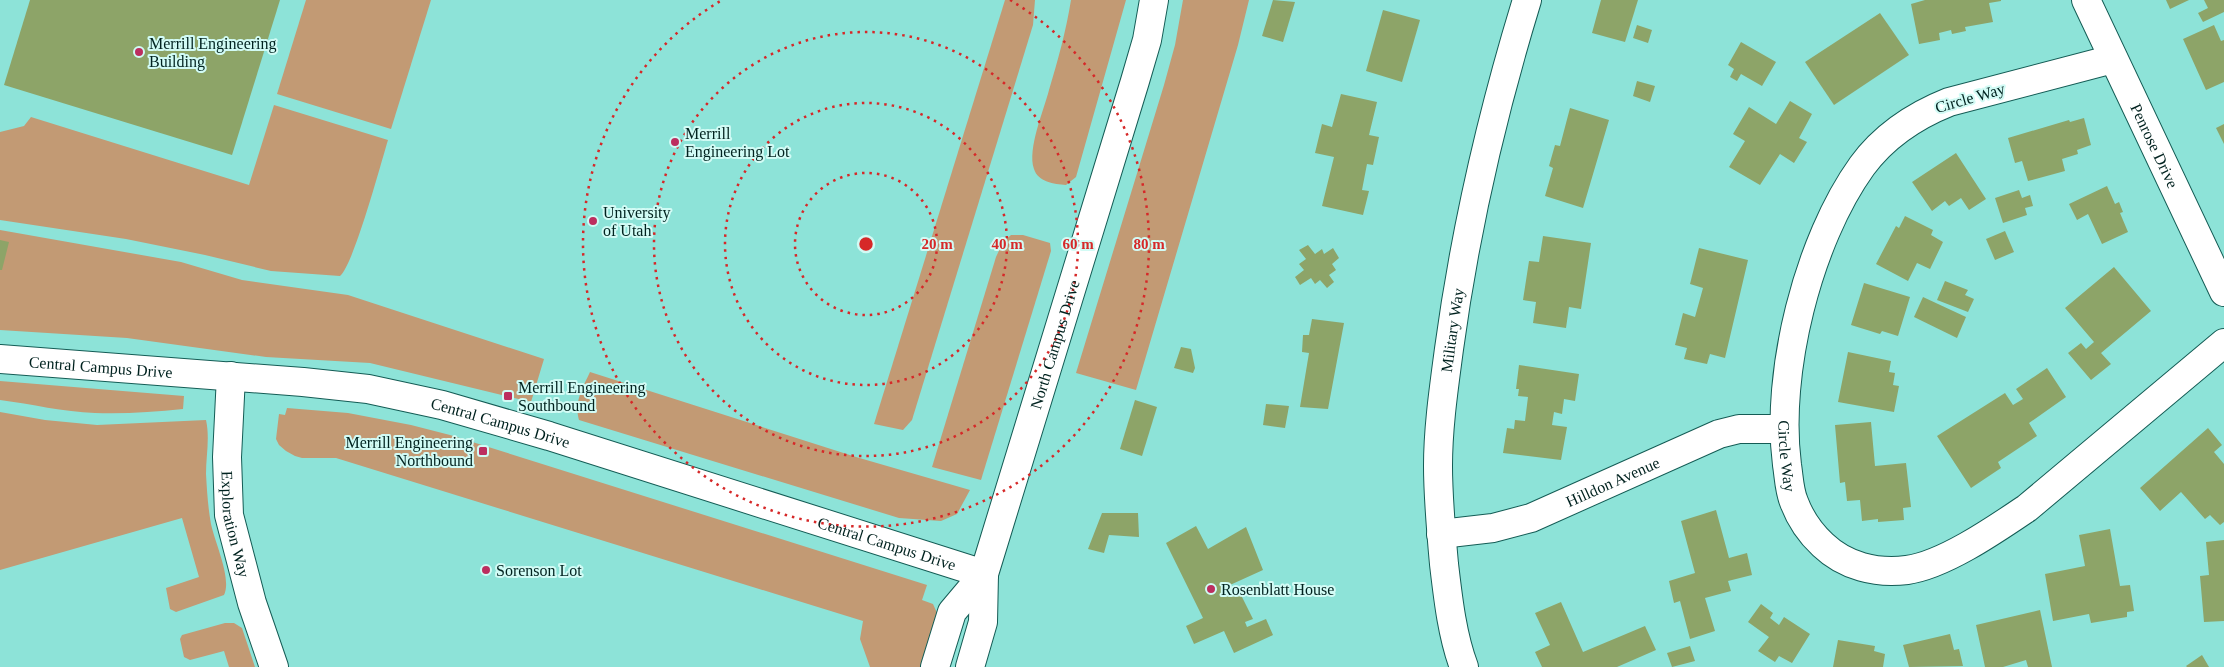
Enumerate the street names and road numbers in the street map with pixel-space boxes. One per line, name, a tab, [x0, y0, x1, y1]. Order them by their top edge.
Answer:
street label: Circle Way	[1933, 80, 2007, 117]
street label: Penrose Drive	[2128, 101, 2182, 190]
street label: North Campus Drive	[1027, 278, 1082, 411]
street label: Military Way	[1437, 287, 1468, 373]
street label: Central Campus Drive	[28, 353, 173, 381]
street label: Central Campus Drive	[429, 394, 572, 451]
street label: Circle Way	[1776, 420, 1799, 493]
street label: Hilldon Avenue	[1563, 453, 1662, 510]
street label: Exploration Way	[219, 470, 253, 579]
street label: Central Campus Drive	[816, 513, 958, 573]

